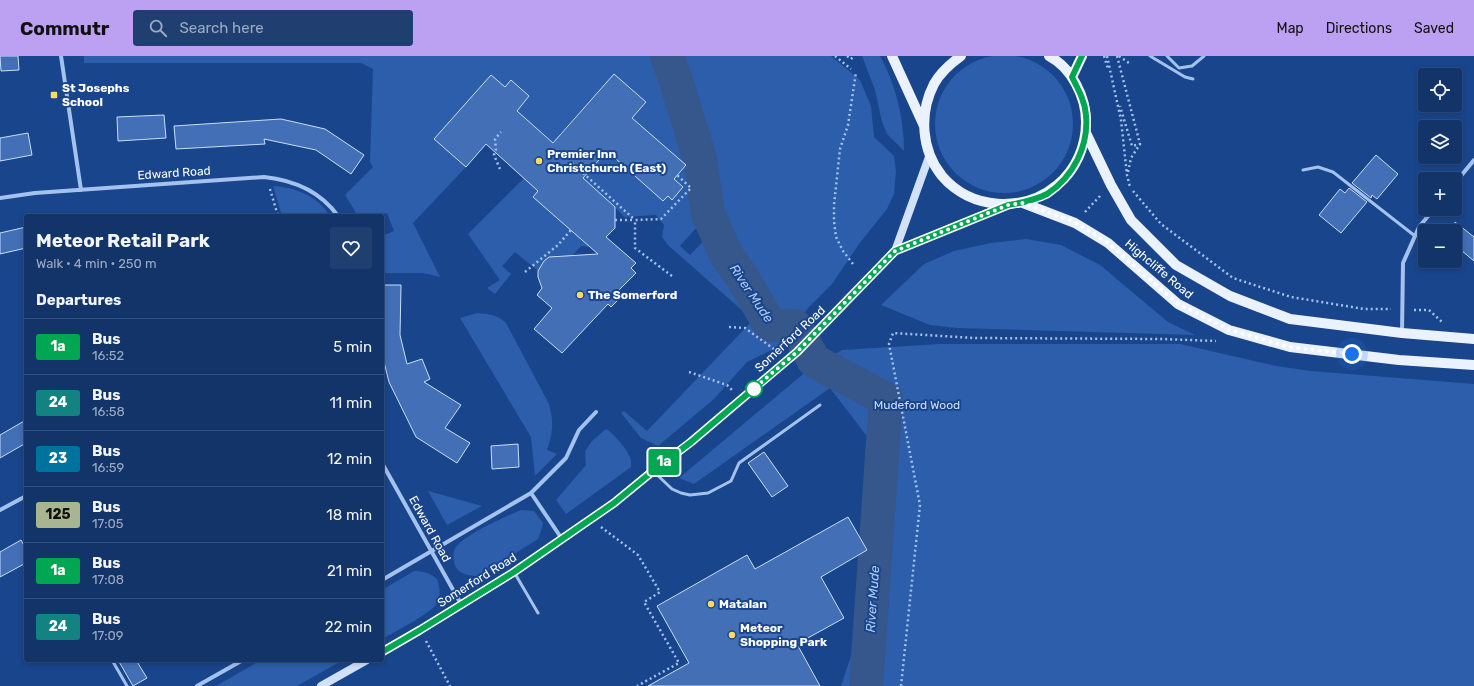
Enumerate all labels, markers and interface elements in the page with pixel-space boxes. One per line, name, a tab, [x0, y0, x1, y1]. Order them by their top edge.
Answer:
search box	[133, 10, 413, 46]
text: Commutr	[20, 17, 109, 40]
icon: search	[147, 17, 169, 39]
text: Search here	[179, 19, 264, 37]
text: Map	[1277, 20, 1304, 37]
text: Directions	[1326, 20, 1392, 37]
text: Saved	[1414, 20, 1454, 37]
map controls	[1418, 68, 1462, 268]
button: locate	[1418, 68, 1462, 112]
place label: St Josephs School	[62, 81, 130, 109]
marker: St Josephs School	[49, 90, 59, 100]
button: layers	[1418, 120, 1462, 164]
place label: Premier Inn Christchurch (East)	[547, 147, 667, 175]
marker: Premier Inn Christchurch (East)	[534, 156, 544, 166]
street label: Edward Road	[137, 163, 211, 183]
button: +	[1418, 172, 1462, 216]
button: −	[1418, 224, 1462, 268]
button: heart	[330, 227, 372, 269]
text: Meteor Retail Park	[36, 229, 210, 252]
street label: Highcliffe Road	[1122, 236, 1196, 302]
text: Walk · 4 min · 250 m	[36, 256, 157, 271]
water label: River Mude	[727, 261, 777, 325]
place label: The Somerford	[588, 288, 677, 302]
marker: The Somerford	[575, 290, 585, 300]
text: Departures	[36, 291, 121, 309]
street label: Somerford Road	[752, 303, 828, 375]
text: Bus	[92, 330, 120, 348]
text: 1a	[50, 338, 66, 355]
text: 5 min	[333, 338, 372, 356]
your location	[1342, 344, 1362, 364]
text: 16:52	[92, 348, 124, 363]
unlabelled marker	[745, 380, 763, 398]
text: Bus	[92, 386, 120, 404]
text: 24	[49, 394, 67, 411]
text: 11 min	[329, 394, 372, 412]
park label: Mudeford Wood	[874, 398, 960, 412]
text: 16:58	[92, 404, 125, 419]
text: Bus	[92, 442, 120, 460]
line badge: 1a	[646, 449, 682, 475]
text: 23	[49, 450, 67, 467]
text: 12 min	[327, 450, 372, 468]
text: 1a	[656, 453, 672, 470]
text: 16:59	[92, 460, 124, 475]
street label: Edward Road	[406, 494, 454, 564]
text: Bus	[92, 498, 120, 516]
text: 125	[45, 506, 71, 523]
text: 18 min	[326, 506, 372, 524]
text: 17:05	[92, 516, 124, 531]
street label: Somerford Road	[435, 550, 519, 610]
text: Bus	[92, 554, 120, 572]
text: 1a	[50, 562, 66, 579]
text: 21 min	[327, 562, 372, 580]
water label: River Mude	[863, 565, 882, 633]
text: 17:08	[92, 572, 124, 587]
place label: Matalan	[719, 597, 767, 611]
marker: Matalan	[706, 599, 716, 609]
text: Bus	[92, 610, 120, 628]
text: 24	[49, 618, 67, 635]
text: 22 min	[325, 618, 372, 636]
place label: Meteor Shopping Park	[740, 621, 827, 649]
text: 17:09	[92, 628, 124, 643]
marker: Meteor Shopping Park	[727, 630, 737, 640]

